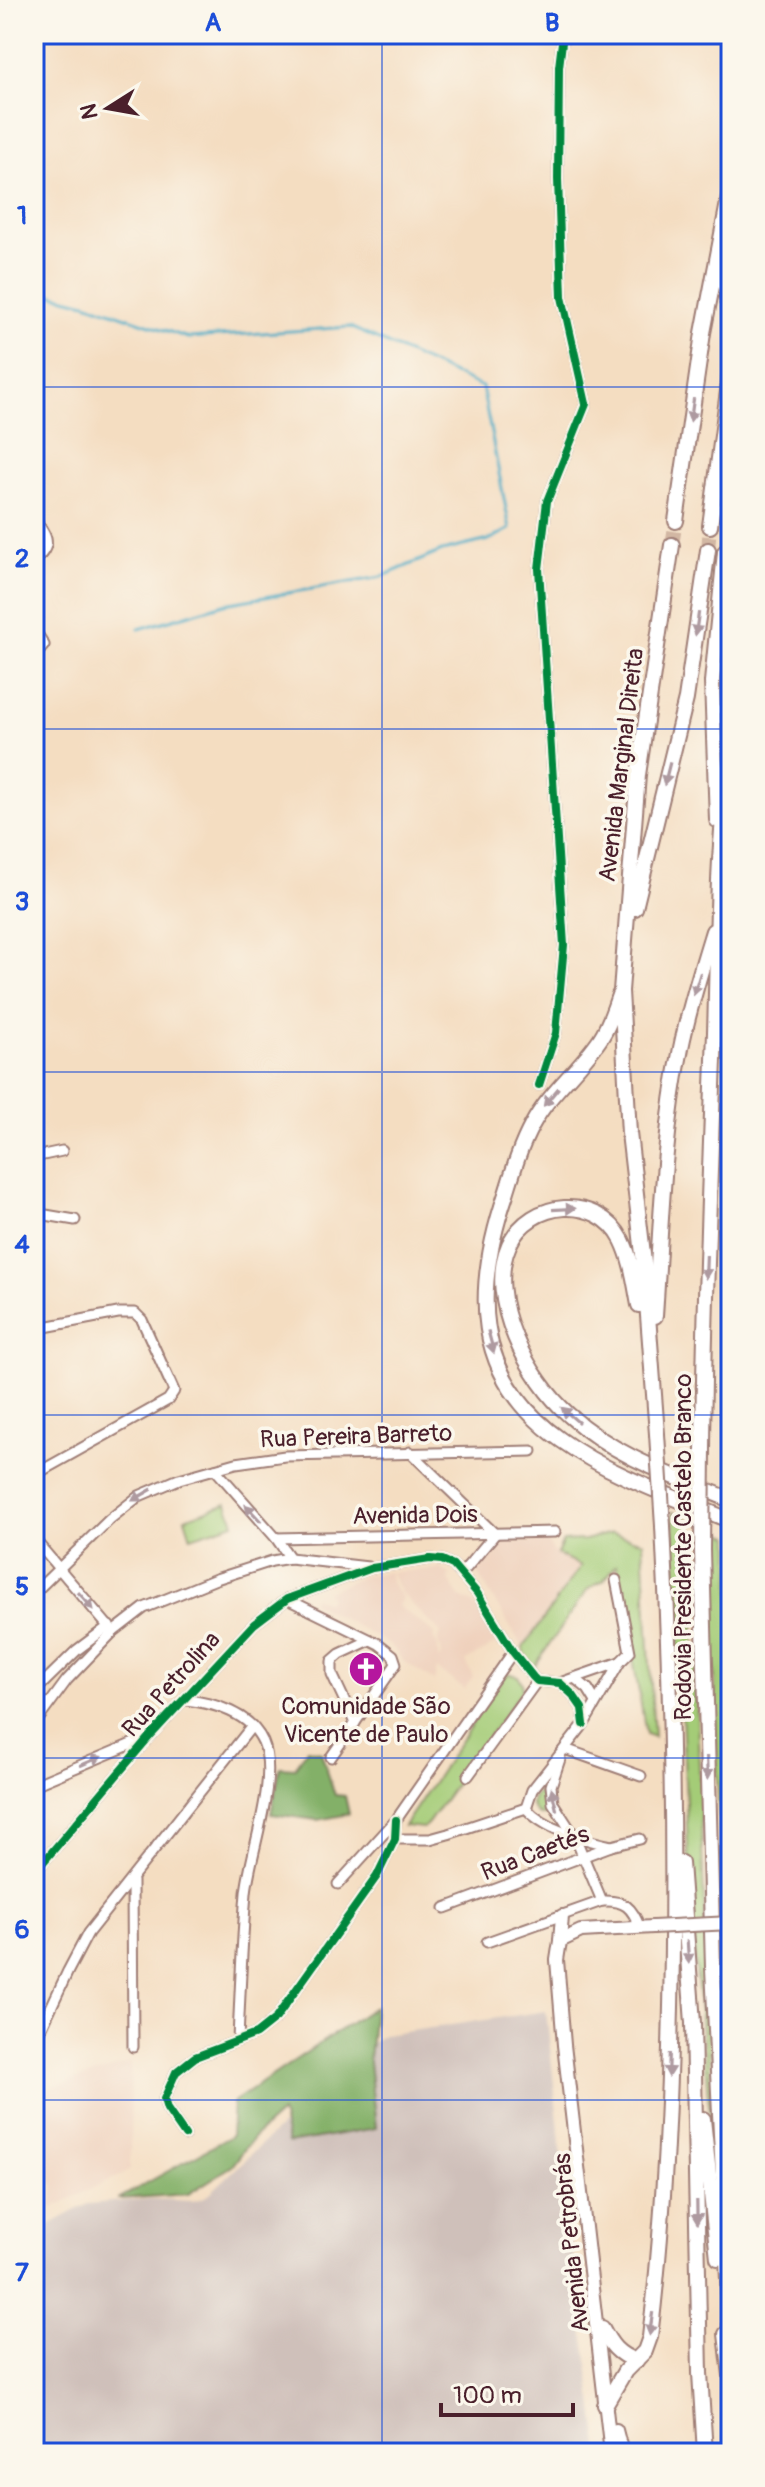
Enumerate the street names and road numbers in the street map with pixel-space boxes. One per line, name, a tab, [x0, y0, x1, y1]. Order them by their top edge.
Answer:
street label: Avenida Marginal Direita	[593, 646, 650, 884]
street label: Rodovia Presidente Castelo Branco	[669, 1374, 698, 1720]
street label: Rua Pereira Barreto	[259, 1419, 453, 1454]
street label: Avenida Dois	[352, 1500, 478, 1531]
street label: Rua Petrolina	[116, 1625, 226, 1743]
street label: Rua Caetés	[477, 1820, 594, 1887]
street label: Avenida Petrobrás	[548, 2152, 595, 2334]

